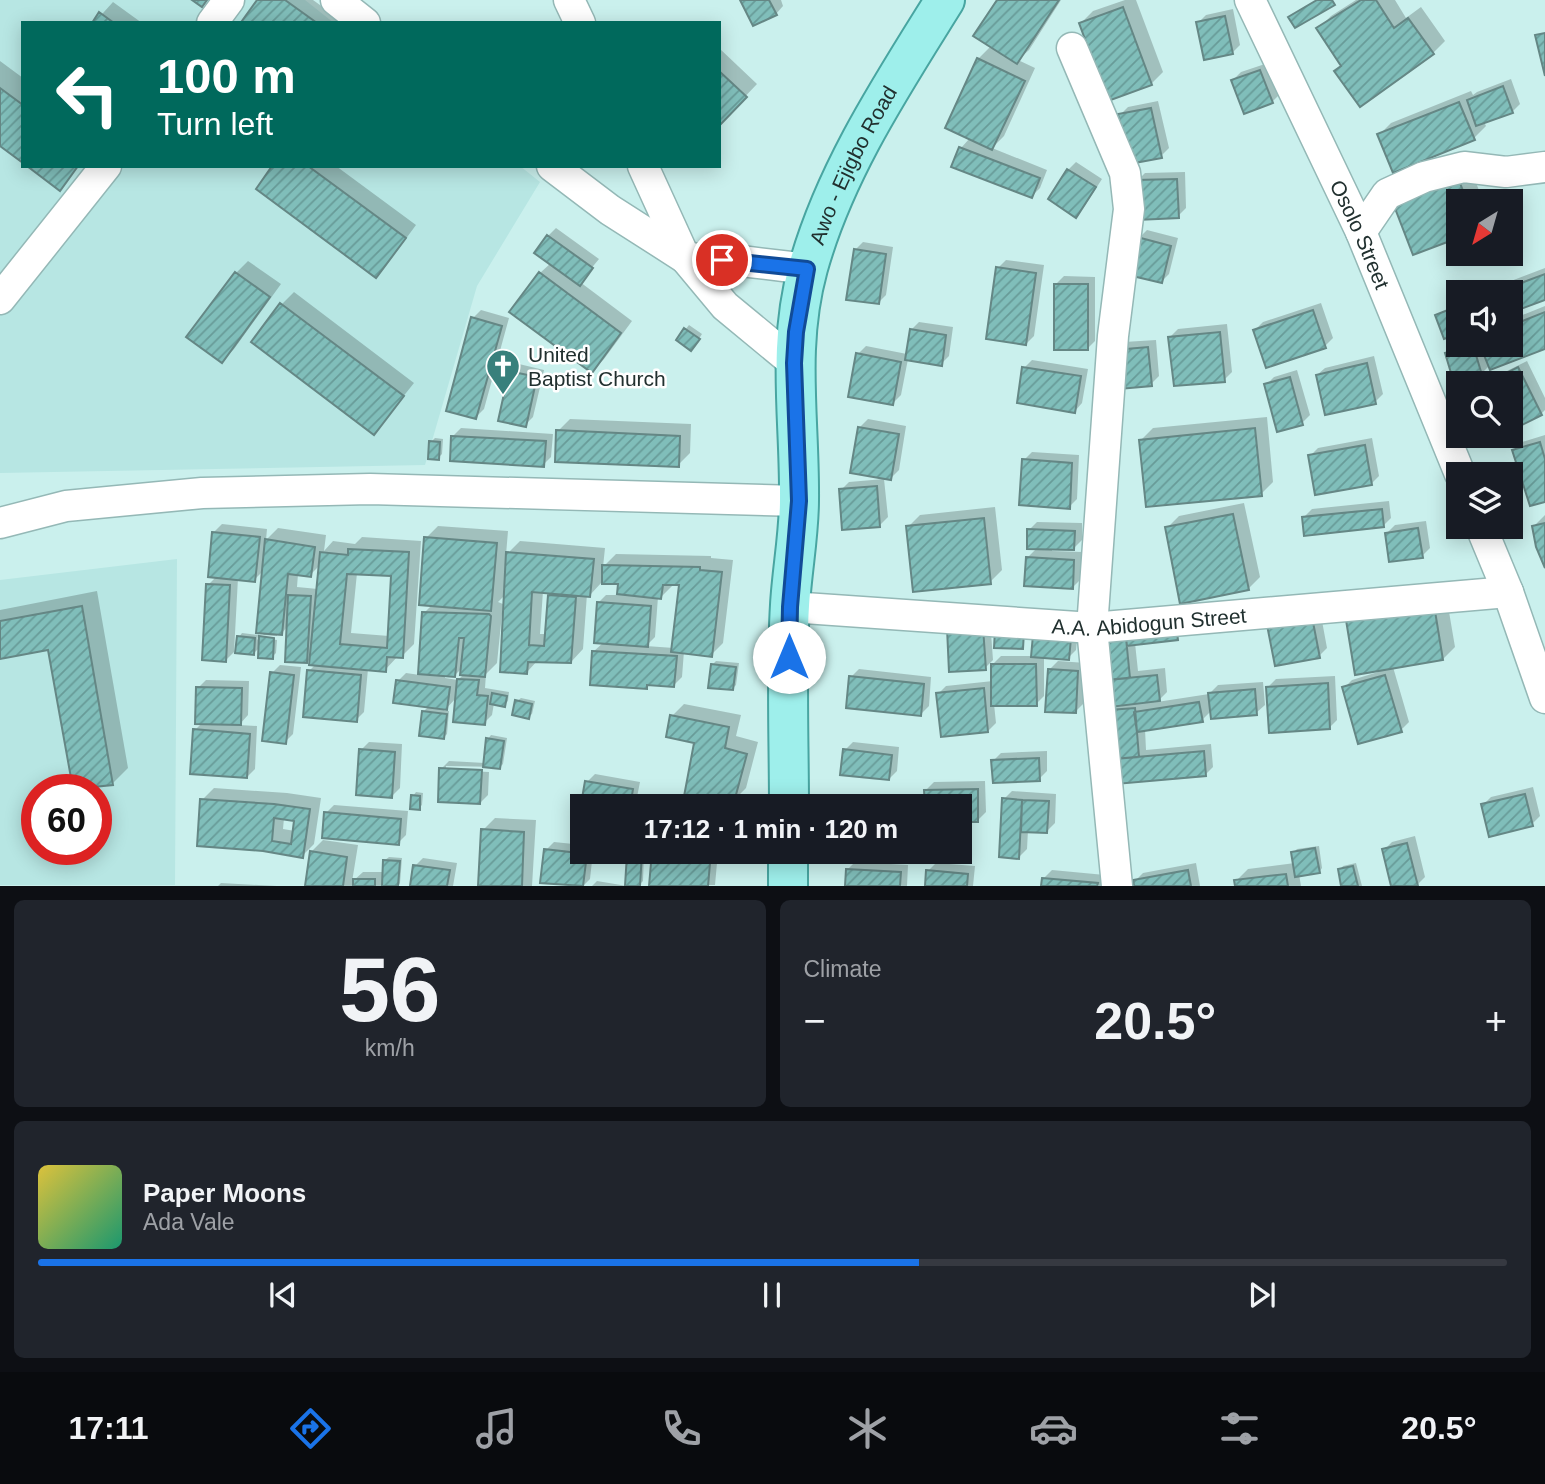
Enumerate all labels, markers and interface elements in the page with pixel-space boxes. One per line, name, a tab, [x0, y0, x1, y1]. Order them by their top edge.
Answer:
icon: left	[42, 49, 133, 140]
text: 100 m	[157, 49, 296, 103]
street label: Awo - Ejigbo Road	[805, 82, 901, 247]
text: Turn left	[157, 106, 273, 142]
street label: Osolo Street	[1326, 176, 1395, 292]
north arrow	[1446, 189, 1522, 266]
map controls	[1446, 189, 1523, 539]
pin	[692, 230, 752, 290]
icon: arrive	[703, 241, 741, 279]
button: sound	[1446, 280, 1523, 357]
place label: United Baptist Church	[528, 343, 666, 390]
church icon: United Baptist Church	[484, 347, 522, 396]
button: search	[1446, 371, 1523, 448]
button: layers	[1446, 462, 1523, 539]
street label: A.A. Abidogun Street	[1051, 603, 1247, 640]
position arrow	[752, 620, 826, 694]
speed limit sign: 60	[21, 774, 112, 865]
text: 17:12 · 1 min · 120 m	[644, 814, 898, 844]
text: 56	[339, 939, 440, 1040]
text: Climate	[804, 956, 881, 982]
text: 20.5°	[1094, 992, 1216, 1050]
text: −	[804, 1000, 826, 1042]
text: +	[1485, 1000, 1507, 1042]
text: km/h	[365, 1035, 415, 1061]
text: Paper Moons	[143, 1178, 306, 1208]
text: Ada Vale	[143, 1209, 235, 1235]
icon: previous	[264, 1276, 302, 1314]
icon: pause	[753, 1276, 791, 1314]
icon: next	[1243, 1276, 1281, 1314]
icon: directions	[286, 1404, 335, 1453]
icon: music	[472, 1404, 521, 1453]
icon: phone	[657, 1404, 706, 1453]
icon: climate	[843, 1404, 892, 1453]
icon: car	[1029, 1404, 1078, 1453]
icon: filters	[1215, 1404, 1264, 1453]
text: 17:11	[68, 1410, 149, 1446]
text: 20.5°	[1401, 1410, 1476, 1446]

